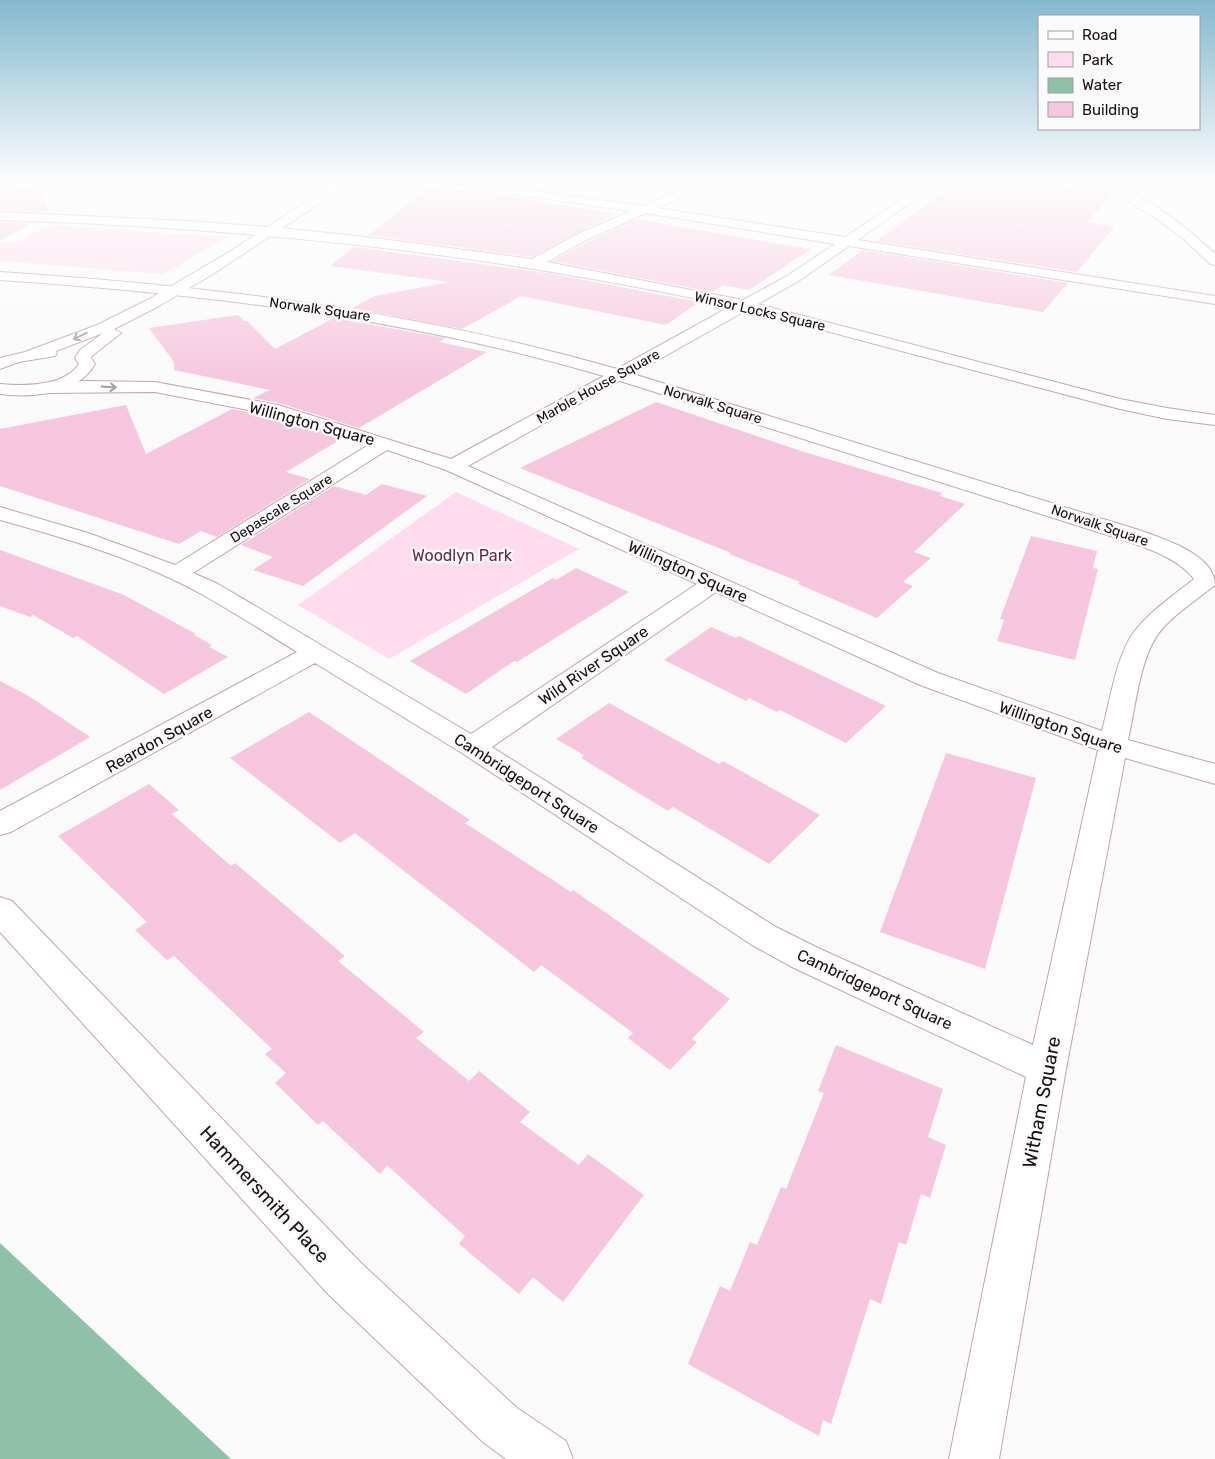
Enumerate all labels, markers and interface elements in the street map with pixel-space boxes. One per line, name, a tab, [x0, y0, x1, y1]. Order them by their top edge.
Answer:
legend	[1038, 15, 1200, 130]
text: Road	[1082, 26, 1118, 44]
text: Park	[1082, 51, 1113, 69]
text: Water	[1082, 76, 1122, 94]
text: Building	[1082, 101, 1139, 119]
street label: Winsor Locks Square	[693, 288, 827, 335]
street label: Norwalk Square	[268, 294, 372, 325]
one-way arrow	[73, 332, 88, 341]
street label: Marble House Square	[534, 345, 663, 427]
street label: Norwalk Square	[662, 381, 764, 428]
one-way arrow	[101, 382, 117, 391]
street label: Willington Square	[247, 398, 377, 449]
street label: Depascale Square	[227, 470, 336, 547]
street label: Norwalk Square	[1049, 501, 1151, 550]
street label: Willington Square	[625, 536, 751, 606]
park label: Woodlyn Park	[412, 546, 513, 565]
street label: Wild River Square	[535, 622, 652, 709]
street label: Willington Square	[997, 697, 1125, 758]
street label: Reardon Square	[102, 702, 216, 777]
street label: Cambridgeport Square	[451, 729, 603, 837]
street label: Cambridgeport Square	[794, 945, 955, 1034]
street label: Witham Square	[1017, 1034, 1066, 1170]
street label: Hammersmith Place	[195, 1121, 334, 1268]

